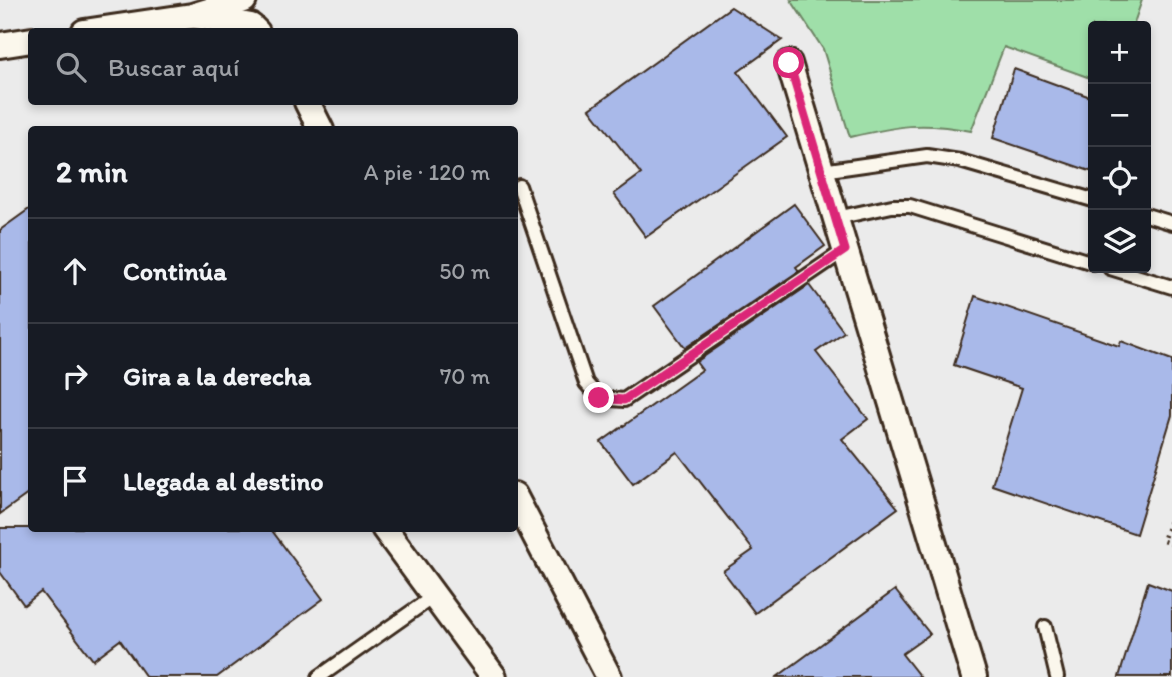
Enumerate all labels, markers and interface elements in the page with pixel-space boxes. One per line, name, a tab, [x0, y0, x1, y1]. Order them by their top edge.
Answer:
map controls	[1088, 21, 1151, 273]
button: +	[1088, 21, 1151, 84]
search box	[28, 28, 518, 105]
route start	[773, 47, 804, 78]
icon: search	[52, 48, 90, 86]
text: Buscar aquí	[108, 51, 239, 83]
button: −	[1088, 84, 1151, 147]
button: locate	[1088, 147, 1151, 210]
text: 2 min	[56, 153, 127, 190]
text: A pie · 120 m	[364, 158, 490, 186]
button: layers	[1088, 210, 1151, 273]
icon: ahead	[56, 252, 94, 290]
text: Continúa	[123, 255, 227, 287]
text: 50 m	[439, 257, 490, 285]
icon: right	[56, 357, 94, 395]
text: Gira a la derecha	[123, 360, 311, 392]
text: 70 m	[440, 362, 490, 390]
route end	[583, 382, 614, 413]
icon: arrive	[56, 462, 94, 500]
text: Llegada al destino	[123, 465, 324, 497]

